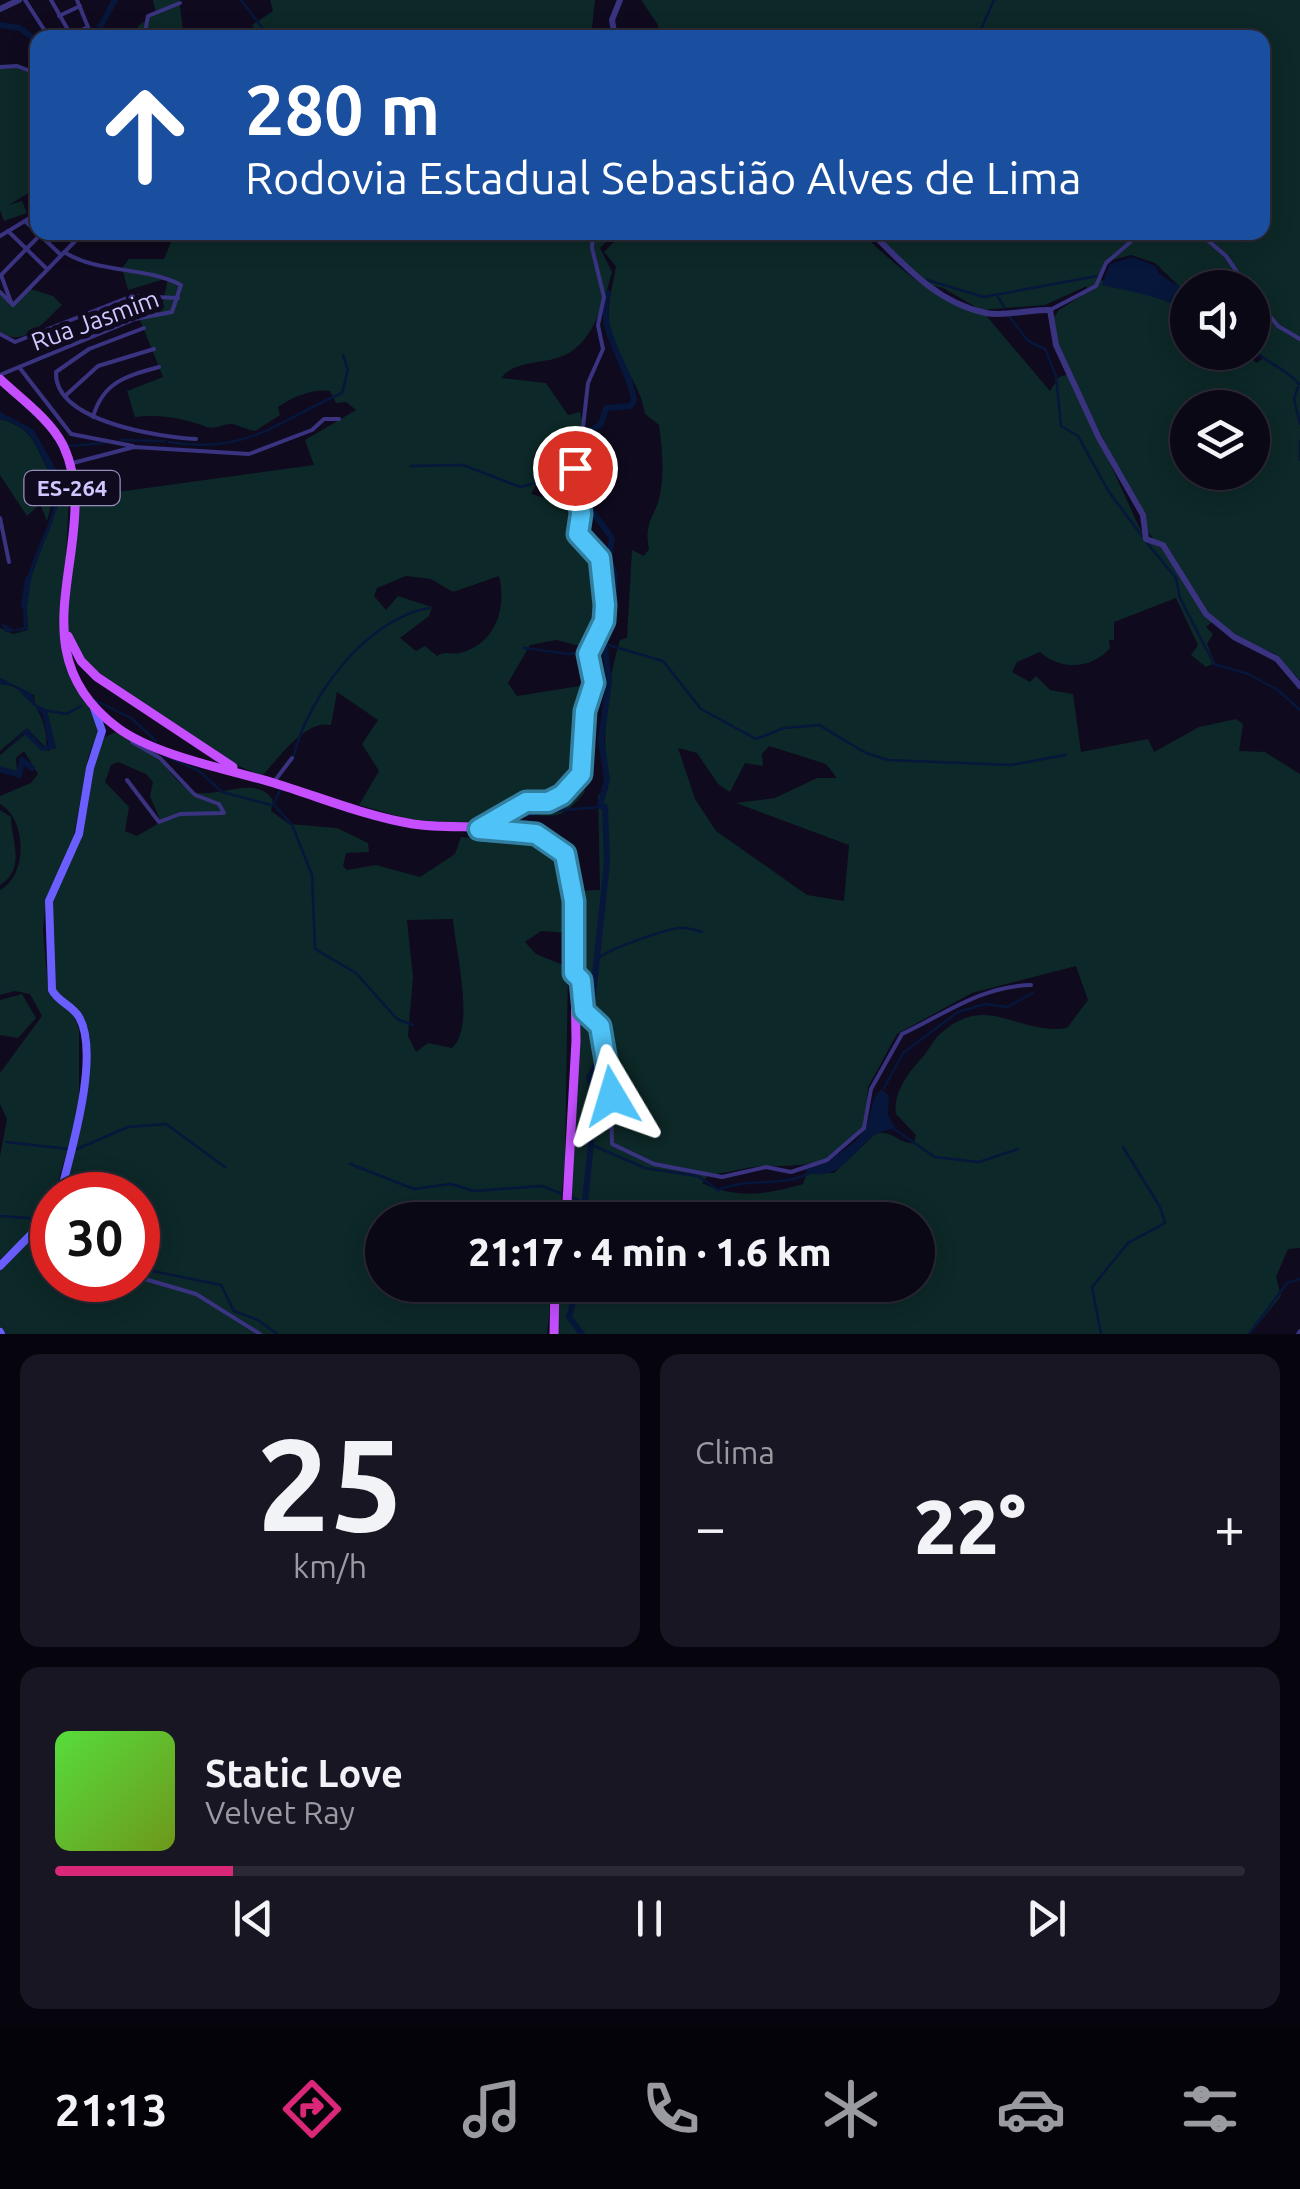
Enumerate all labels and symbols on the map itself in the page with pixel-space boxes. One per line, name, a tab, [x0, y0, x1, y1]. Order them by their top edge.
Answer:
street label: Rua Jasmim	[27, 284, 163, 356]
pin	[533, 426, 618, 511]
road number: ES-264	[24, 471, 120, 505]
position arrow	[560, 1044, 664, 1148]
speed limit sign: 30	[30, 1172, 160, 1302]

